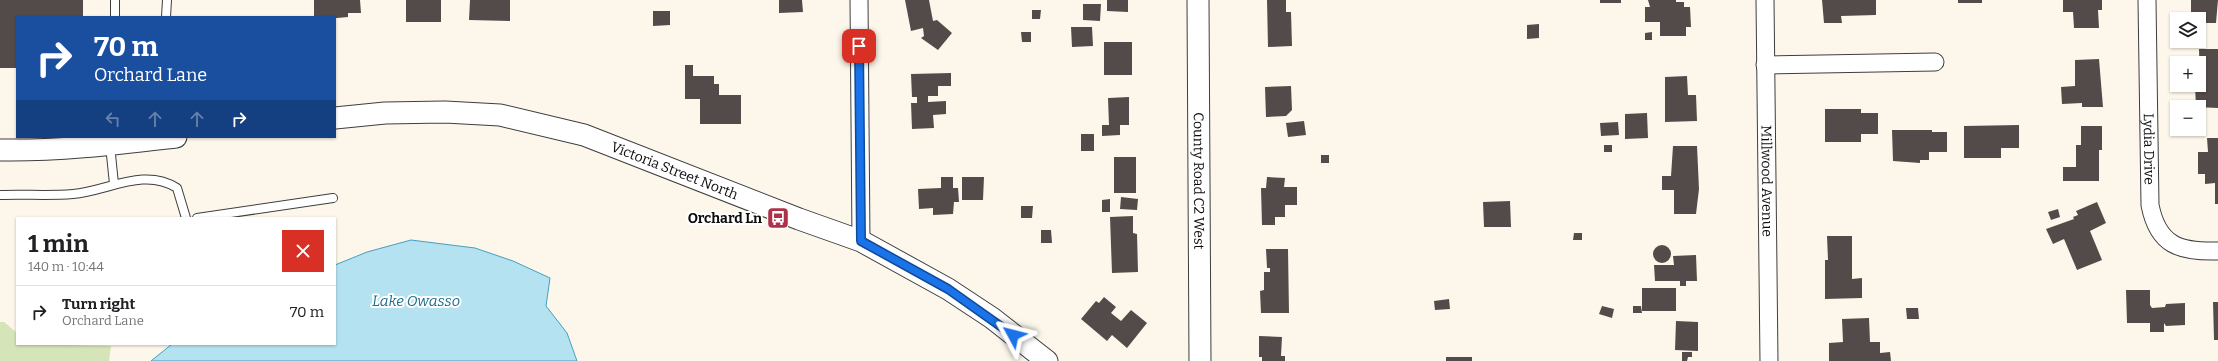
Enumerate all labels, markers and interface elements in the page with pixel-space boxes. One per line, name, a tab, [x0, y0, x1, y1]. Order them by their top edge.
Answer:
map controls	[2170, 12, 2206, 136]
button: layers	[2170, 12, 2206, 48]
pin	[842, 29, 876, 63]
text: 70 m	[94, 30, 158, 63]
icon: right	[28, 32, 80, 84]
icon: arrive	[848, 35, 870, 57]
button: +	[2170, 56, 2206, 92]
text: Orchard Lane	[94, 64, 207, 86]
button: −	[2170, 100, 2206, 136]
icon: left	[102, 108, 124, 130]
icon: ahead	[144, 108, 166, 130]
icon: ahead	[186, 108, 208, 130]
icon: right	[228, 108, 250, 130]
street label: County Road C2 West	[1190, 112, 1207, 250]
street label: Lydia Drive	[2140, 113, 2158, 185]
street label: Millwood Avenue	[1757, 125, 1776, 237]
street label: Victoria Street North	[609, 138, 741, 203]
bus stop icon: Orchard Ln	[765, 205, 791, 231]
place label: Orchard Ln	[688, 210, 762, 227]
text: 1 min	[28, 230, 89, 258]
button: close	[282, 230, 324, 272]
text: 140 m · 10:44	[28, 259, 104, 274]
water label: Lake Owasso	[372, 292, 460, 310]
text: Turn right	[62, 295, 135, 313]
icon: right	[28, 301, 50, 323]
text: 70 m	[290, 303, 324, 321]
text: Orchard Lane	[62, 313, 144, 328]
position arrow	[992, 314, 1034, 356]

